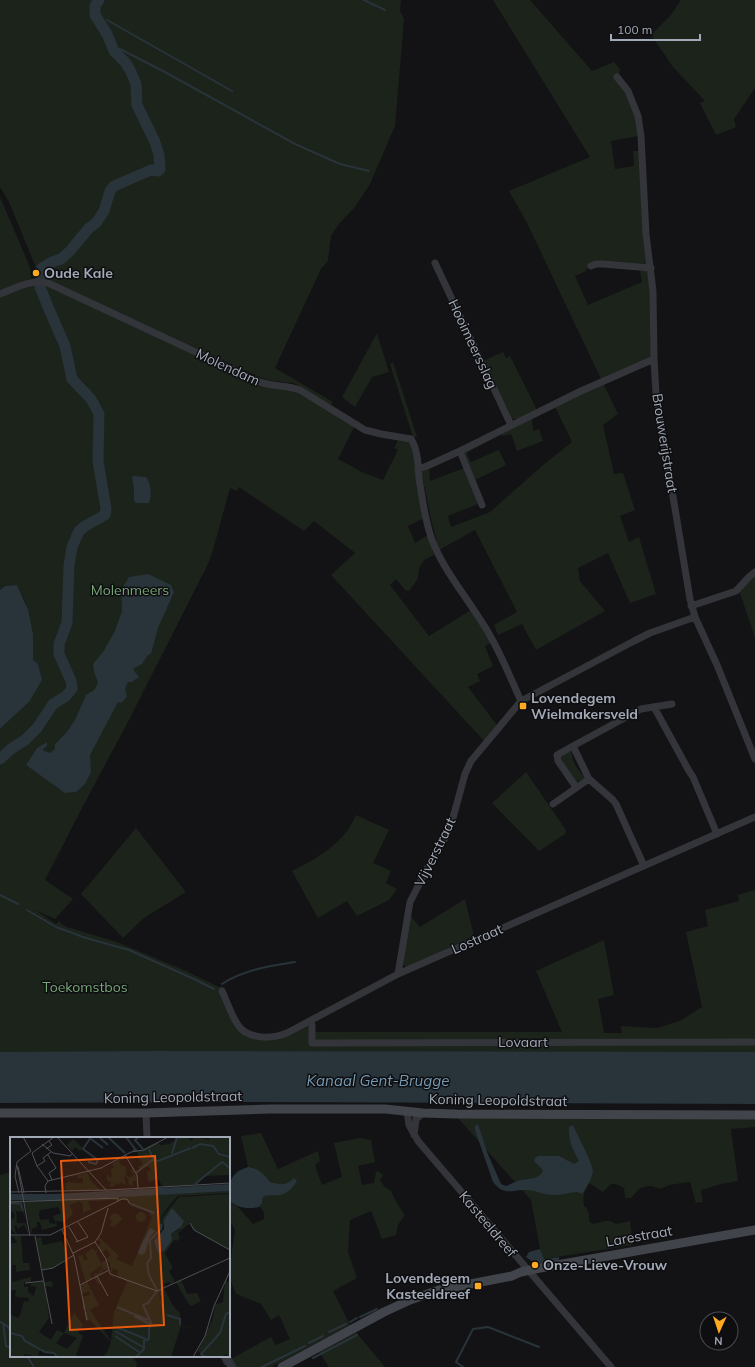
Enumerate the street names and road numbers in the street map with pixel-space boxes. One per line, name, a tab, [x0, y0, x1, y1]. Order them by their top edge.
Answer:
street label: Hooimeersslag	[444, 296, 502, 392]
street label: Molendam	[193, 344, 263, 390]
street label: Brouwerijstraat	[648, 392, 682, 494]
street label: Vijverstraat	[410, 814, 460, 890]
street label: Lostraat	[449, 920, 505, 958]
street label: Lovaart	[498, 1033, 548, 1051]
street label: Koning Leopoldstraat	[104, 1087, 242, 1107]
street label: Koning Leopoldstraat	[429, 1090, 567, 1110]
street label: Kasteeldreef	[455, 1187, 521, 1261]
street label: Larestraat	[604, 1221, 674, 1251]

